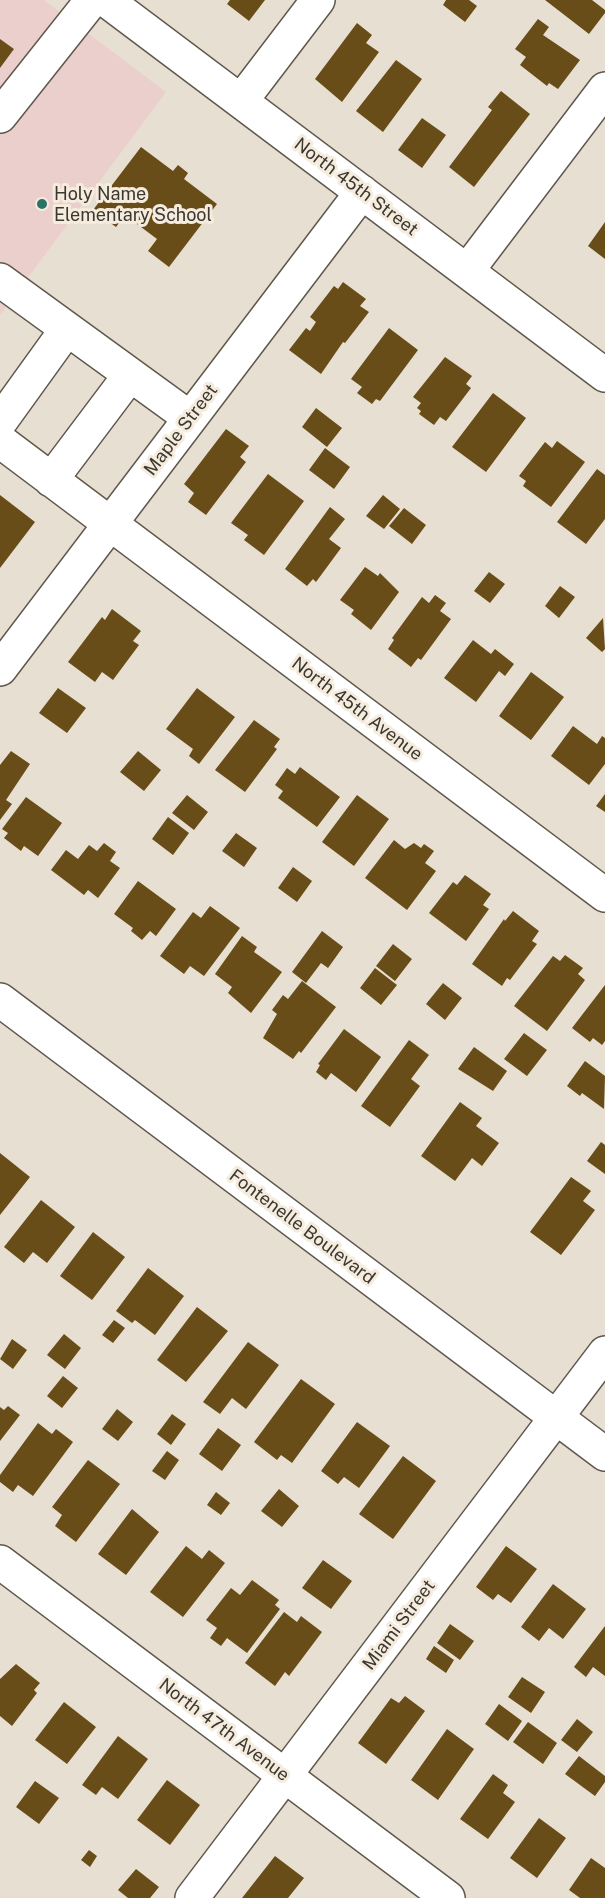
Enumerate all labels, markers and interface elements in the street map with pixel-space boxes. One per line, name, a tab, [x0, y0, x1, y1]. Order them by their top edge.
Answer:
street label: North 45th Street	[290, 133, 422, 241]
place label: Holy Name Elementary School	[54, 183, 212, 226]
marker: Holy Name Elementary School	[35, 197, 49, 211]
street label: Maple Street	[140, 380, 222, 480]
street label: North 45th Avenue	[287, 653, 427, 765]
street label: Fontenelle Boulevard	[225, 1165, 379, 1289]
street label: Miami Street	[358, 1576, 440, 1674]
street label: North 47th Avenue	[154, 1674, 294, 1786]

